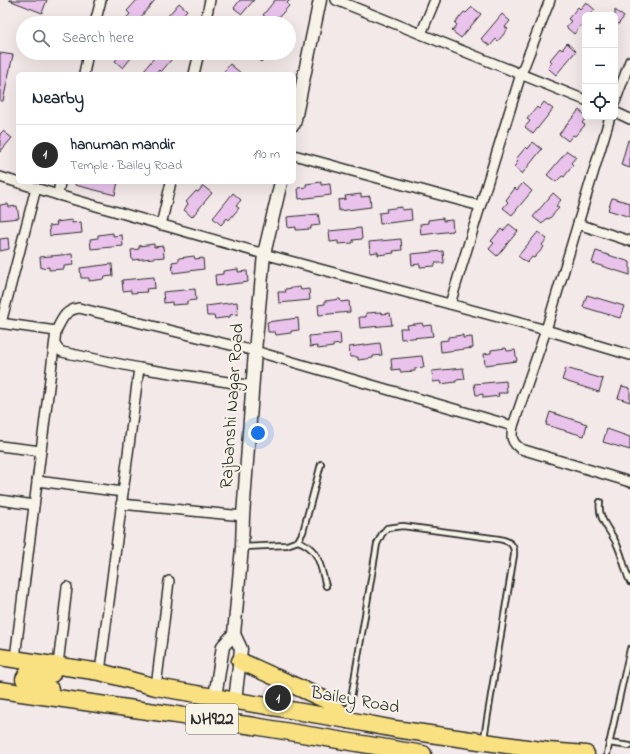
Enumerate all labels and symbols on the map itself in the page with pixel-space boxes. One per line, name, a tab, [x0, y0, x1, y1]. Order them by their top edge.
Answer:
street label: Rajbanshi Nagar Road	[214, 322, 253, 490]
your location	[248, 423, 268, 443]
street label: Bailey Road	[308, 680, 401, 722]
pin: 1	[265, 683, 291, 713]
road number: NH922	[186, 704, 238, 734]

